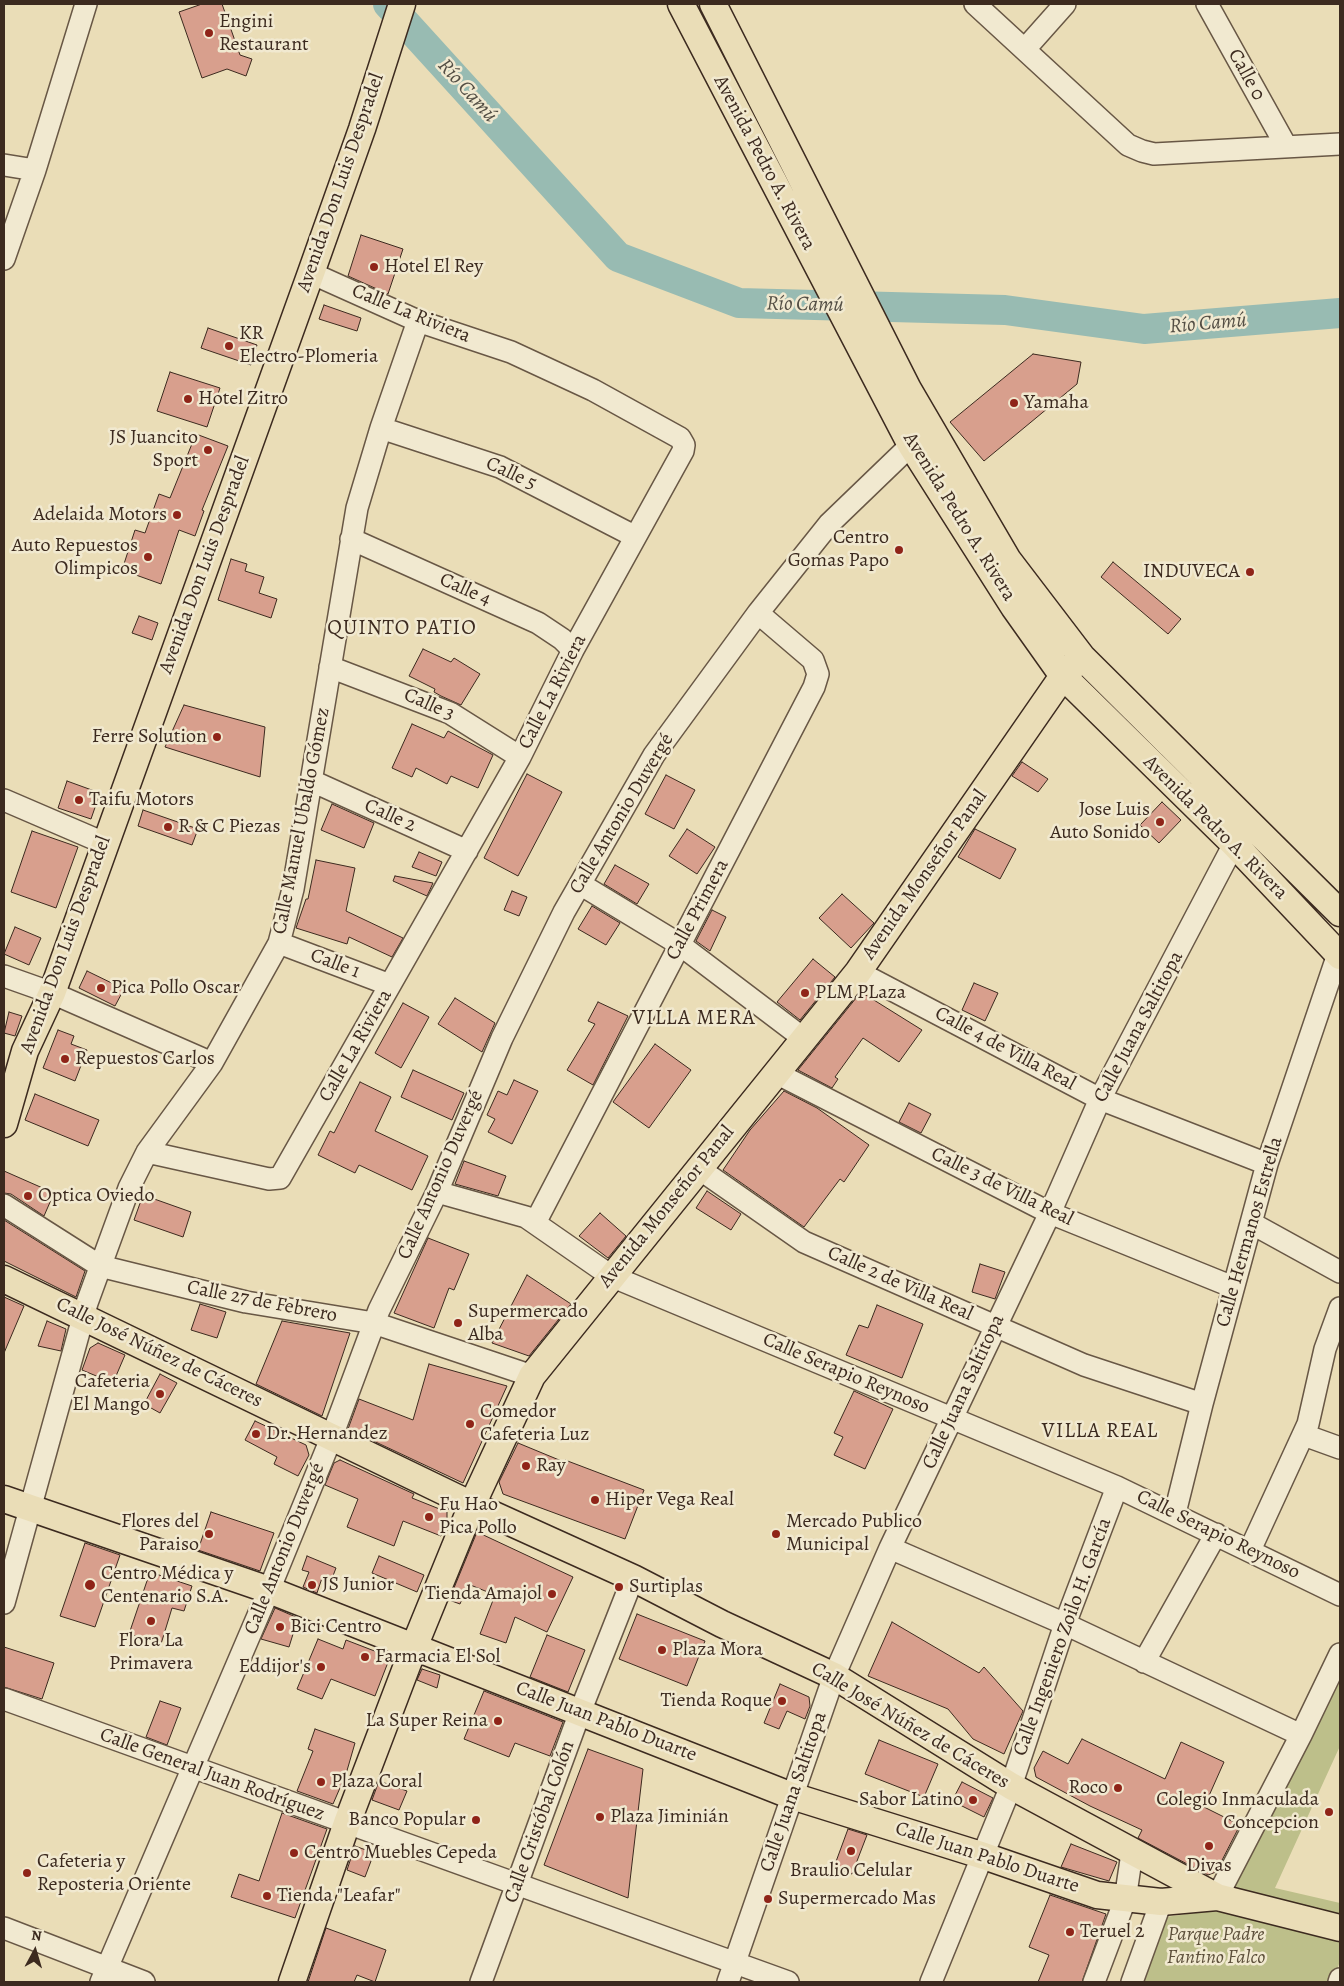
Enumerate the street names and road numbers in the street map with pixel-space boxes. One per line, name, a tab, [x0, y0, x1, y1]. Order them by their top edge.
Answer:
street label: Calle 0	[1222, 45, 1270, 105]
street label: Avenida Don Luis Despradel	[292, 70, 390, 296]
street label: Avenida Pedro A. Rivera	[708, 72, 820, 254]
street label: Calle La Riviera	[348, 279, 474, 349]
street label: Avenida Pedro A. Rivera	[897, 428, 1021, 606]
street label: Calle 5	[482, 452, 540, 496]
street label: Avenida Don Luis Despradel	[154, 453, 256, 677]
street label: Calle 4	[436, 568, 494, 612]
street label: Calle La Riviera	[514, 630, 592, 754]
street label: Calle 3	[400, 683, 458, 727]
street label: Calle Manuel Ubaldo Gómez	[268, 706, 336, 936]
street label: Calle Antonio Duvergé	[565, 729, 679, 899]
street label: Avenida Pedro A. Rivera	[1138, 751, 1292, 905]
street label: Avenida Monseñor Panal	[857, 785, 993, 965]
street label: Calle 2	[360, 794, 420, 838]
street label: Avenida Don Luis Despradel	[15, 833, 117, 1057]
street label: Calle Primera	[661, 855, 735, 965]
street label: Calle 1	[307, 944, 363, 984]
street label: Calle Juana Saltitopa	[1089, 947, 1189, 1107]
street label: Calle La Riviera	[314, 985, 398, 1107]
street label: Calle 4 de Villa Real	[930, 1002, 1080, 1096]
street label: Calle Antonio Duvergé	[393, 1087, 489, 1263]
street label: Avenida Monseñor Panal	[594, 1121, 740, 1293]
street label: Calle Hermanos Estrella	[1211, 1134, 1289, 1330]
street label: Calle 3 de Villa Real	[927, 1142, 1077, 1232]
street label: Calle 2 de Villa Real	[824, 1241, 976, 1327]
street label: Calle 27 de Febrero	[185, 1276, 339, 1328]
street label: Calle José Núñez de Cáceres	[52, 1292, 266, 1414]
street label: Calle Juana Saltitopa	[918, 1311, 1010, 1473]
street label: Calle Serapio Reynoso	[759, 1328, 933, 1420]
street label: Calle Antonio Duvergé	[240, 1460, 330, 1638]
street label: Calle Serapio Reynoso	[1132, 1485, 1304, 1585]
street label: Calle Ingeniero Zoilo H. García	[1009, 1515, 1117, 1759]
street label: Calle José Núñez de Cáceres	[807, 1657, 1013, 1795]
street label: Calle Juan Pablo Duarte	[512, 1676, 700, 1768]
street label: Calle Juana Saltitopa	[755, 1709, 833, 1875]
street label: Calle General Juan Rodríguez	[96, 1723, 328, 1827]
street label: Calle Cristóbal Colón	[500, 1738, 580, 1906]
street label: Calle Juan Pablo Duarte	[892, 1817, 1082, 1899]

